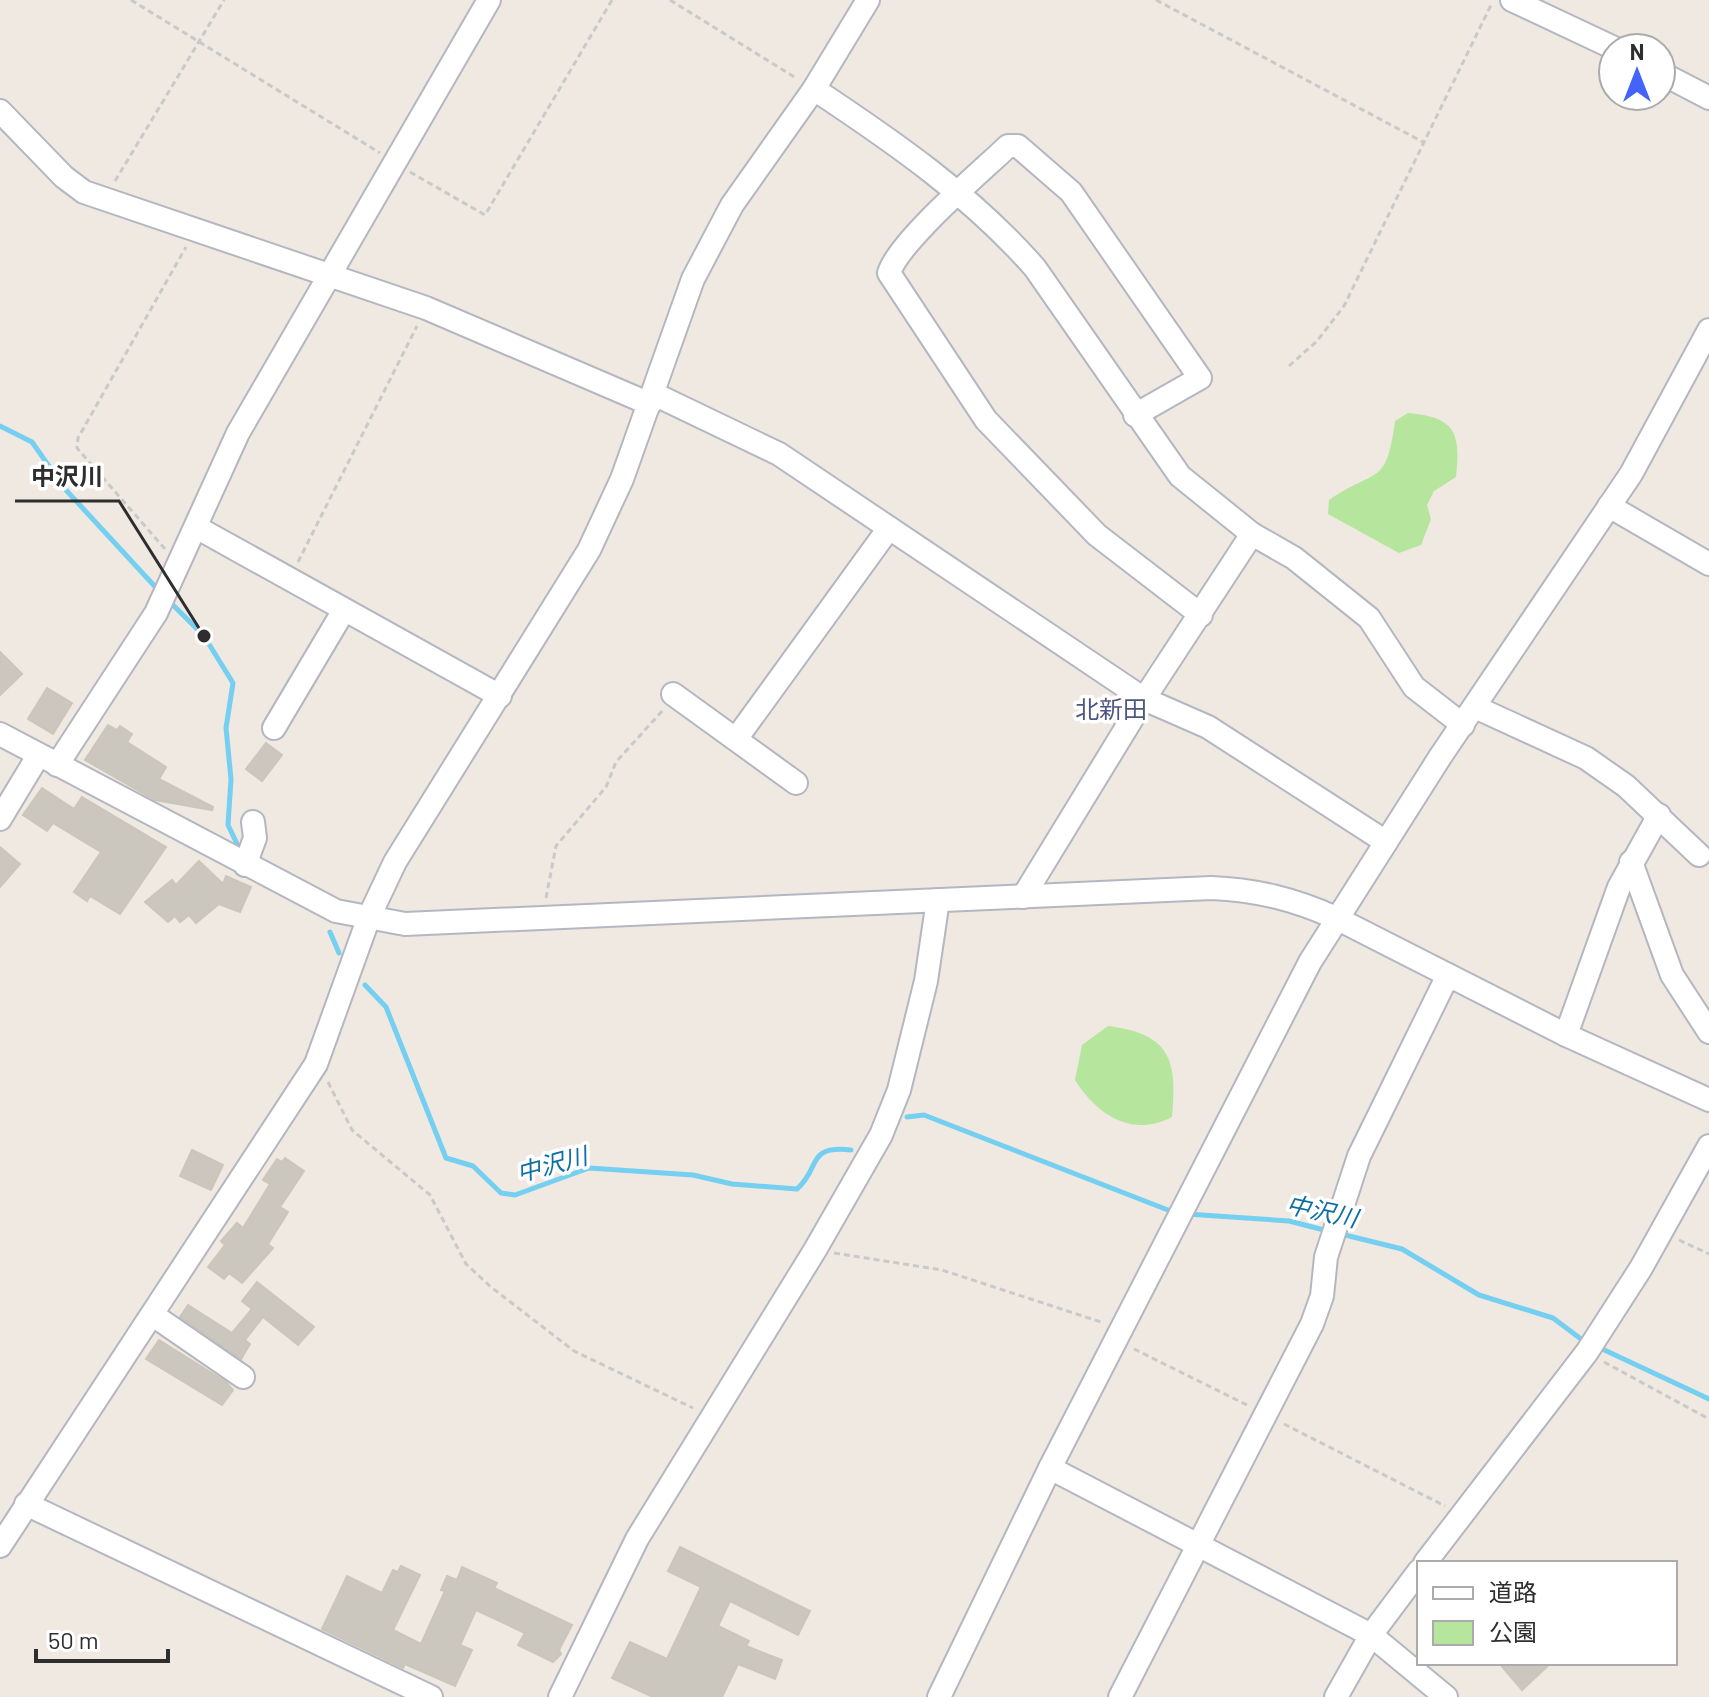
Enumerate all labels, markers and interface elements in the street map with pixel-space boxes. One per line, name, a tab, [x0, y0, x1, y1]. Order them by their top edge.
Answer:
north arrow	[1597, 32, 1677, 112]
text: N	[1630, 38, 1644, 64]
callout: 中沢川	[15, 453, 119, 501]
text: 中沢川	[31, 461, 103, 490]
district label: 北新田	[1075, 694, 1147, 723]
water label: 中沢川	[513, 1139, 593, 1187]
water label: 中沢川	[1284, 1189, 1363, 1233]
legend	[1417, 1561, 1677, 1665]
text: 道路	[1489, 1577, 1537, 1606]
scale bar	[36, 1613, 168, 1663]
text: 公園	[1489, 1617, 1537, 1646]
text: 50 m	[48, 1625, 99, 1654]

